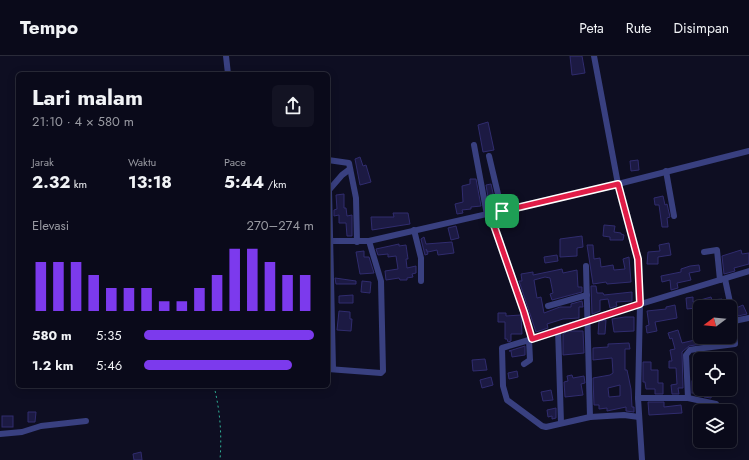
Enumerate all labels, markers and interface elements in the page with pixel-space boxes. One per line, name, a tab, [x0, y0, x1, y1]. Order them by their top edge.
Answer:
text: Tempo	[20, 14, 78, 41]
text: Peta	[579, 18, 604, 38]
text: Rute	[626, 18, 652, 38]
text: Disimpan	[674, 18, 729, 38]
text: Lari malam	[32, 81, 143, 113]
button: share	[272, 85, 314, 127]
text: 21:10 · 4 × 580 m	[32, 112, 134, 131]
text: Jarak	[32, 154, 54, 170]
text: Waktu	[128, 154, 156, 170]
text: Pace	[224, 154, 246, 170]
text: 2.32	[32, 170, 70, 194]
text: 13:18	[128, 170, 172, 194]
text: 5:44	[224, 170, 264, 194]
text: km	[70, 176, 87, 192]
text: /km	[264, 176, 287, 192]
pin	[485, 194, 519, 228]
icon: arrive	[491, 200, 513, 222]
text: Elevasi	[32, 216, 69, 235]
text: 270–274 m	[247, 216, 314, 235]
north arrow	[693, 300, 737, 344]
map controls	[693, 300, 737, 448]
text: 580 m	[32, 326, 72, 345]
text: 5:35	[96, 326, 122, 345]
button: locate	[693, 352, 737, 396]
text: 1.2 km	[32, 356, 73, 375]
text: 5:46	[96, 356, 122, 375]
button: layers	[693, 404, 737, 448]

